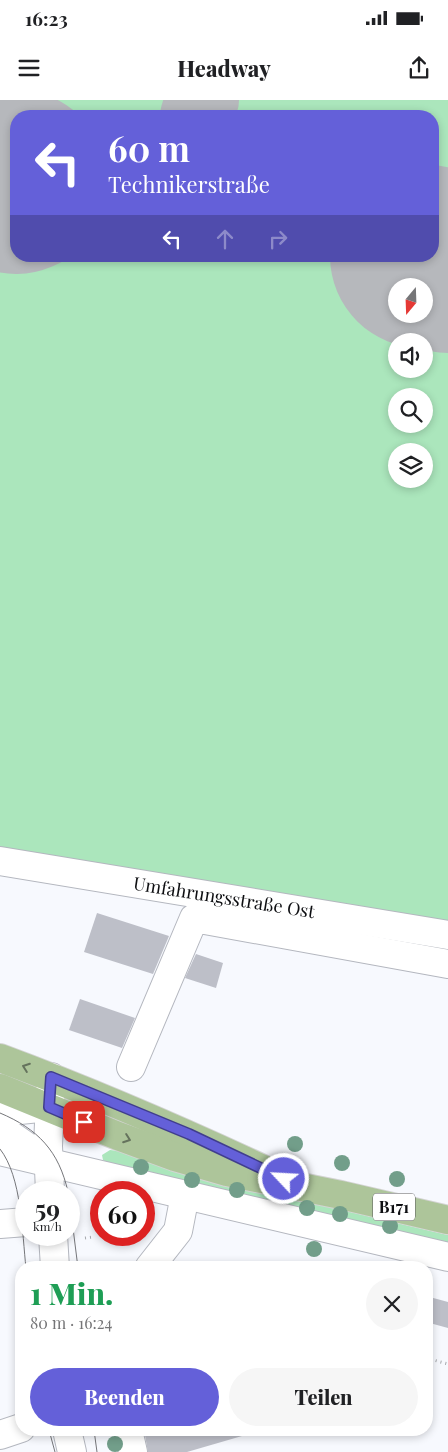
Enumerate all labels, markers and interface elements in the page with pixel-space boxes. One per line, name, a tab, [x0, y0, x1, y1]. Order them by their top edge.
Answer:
text: 16:23	[25, 5, 68, 31]
text: Headway	[177, 53, 271, 83]
icon: menu	[15, 54, 43, 82]
icon: share	[405, 54, 433, 82]
text: 60 m	[108, 124, 190, 171]
icon: left	[25, 130, 90, 195]
text: Technikerstraße	[108, 169, 270, 199]
icon: left	[158, 225, 186, 253]
icon: ahead	[211, 225, 239, 253]
icon: right	[264, 225, 292, 253]
north arrow	[388, 278, 432, 322]
map controls	[388, 278, 433, 488]
button: sound	[388, 333, 433, 378]
button: search	[388, 388, 433, 433]
button: layers	[388, 443, 433, 488]
street label: Umfahrungsstraße Ost	[132, 871, 317, 923]
one-way arrow	[22, 1063, 30, 1073]
pin	[63, 1101, 105, 1143]
icon: arrive	[70, 1108, 98, 1136]
one-way arrow	[122, 1133, 130, 1143]
position arrow	[257, 1152, 309, 1204]
speed limit sign: 60	[90, 1181, 155, 1246]
text: 59	[35, 1191, 60, 1224]
road number: B171	[373, 1194, 415, 1220]
text: km/h	[33, 1218, 62, 1234]
text: 1 Min.	[30, 1273, 113, 1313]
button: close	[366, 1278, 418, 1330]
text: 80 m · 16:24	[30, 1312, 112, 1333]
button: Beenden	[30, 1368, 219, 1426]
button: Teilen	[229, 1368, 418, 1426]

